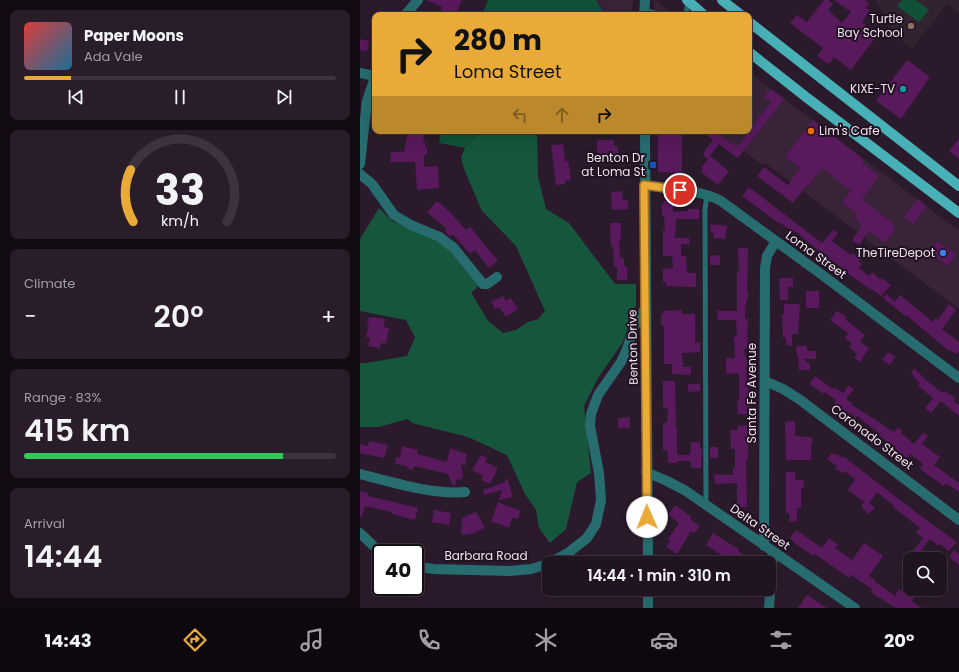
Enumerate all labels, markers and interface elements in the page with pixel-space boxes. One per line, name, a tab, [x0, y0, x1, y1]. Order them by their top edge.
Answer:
place label: Turtle Bay School	[837, 10, 903, 41]
text: 280 m	[454, 21, 542, 60]
marker: Turtle Bay School	[906, 21, 916, 31]
text: Paper Moons	[84, 25, 184, 46]
icon: right	[388, 28, 440, 80]
text: Ada Vale	[84, 47, 143, 66]
text: Loma Street	[454, 59, 562, 84]
place label: KIXE-TV	[850, 80, 895, 97]
marker: KIXE-TV	[898, 84, 908, 94]
icon: previous	[65, 86, 87, 108]
icon: pause	[169, 86, 191, 108]
icon: next	[273, 86, 295, 108]
icon: left	[509, 104, 531, 126]
icon: ahead	[551, 104, 573, 126]
icon: right	[593, 104, 615, 126]
place label: Lim's Cafe	[819, 122, 880, 139]
marker: Lim's Cafe	[806, 126, 816, 136]
place label: Benton Dr at Loma St	[581, 149, 646, 180]
marker: Benton Dr at Loma St	[648, 160, 658, 170]
text: 33	[155, 161, 205, 220]
pin	[663, 173, 697, 207]
icon: arrive	[669, 179, 691, 201]
text: km/h	[161, 211, 199, 231]
street label: Loma Street	[782, 227, 850, 283]
place label: TheTireDepot	[856, 244, 935, 261]
marker: TheTireDepot	[938, 248, 948, 258]
text: Climate	[24, 274, 75, 293]
text: 20°	[154, 295, 204, 338]
text: −	[24, 301, 36, 332]
text: +	[321, 301, 336, 332]
street label: Benton Drive	[623, 309, 642, 385]
street label: Santa Fe Avenue	[743, 343, 760, 443]
text: Range · 83%	[24, 388, 101, 407]
street label: Coronado Street	[828, 400, 917, 473]
text: 415 km	[24, 409, 130, 452]
position arrow	[626, 496, 668, 538]
street label: Delta Street	[727, 500, 794, 554]
text: Arrival	[24, 514, 65, 533]
text: 14:44	[24, 535, 102, 578]
speed limit sign: 40	[372, 544, 424, 596]
street label: Barbara Road	[444, 547, 528, 564]
map controls	[903, 552, 947, 596]
button: search	[903, 552, 947, 596]
text: 14:44 · 1 min · 310 m	[587, 565, 731, 586]
icon: directions	[181, 626, 209, 654]
icon: music	[298, 626, 326, 654]
icon: phone	[415, 626, 443, 654]
icon: climate	[532, 626, 560, 654]
icon: car	[650, 626, 678, 654]
icon: filters	[767, 626, 795, 654]
text: 14:43	[45, 628, 92, 653]
text: 20°	[884, 628, 914, 653]

